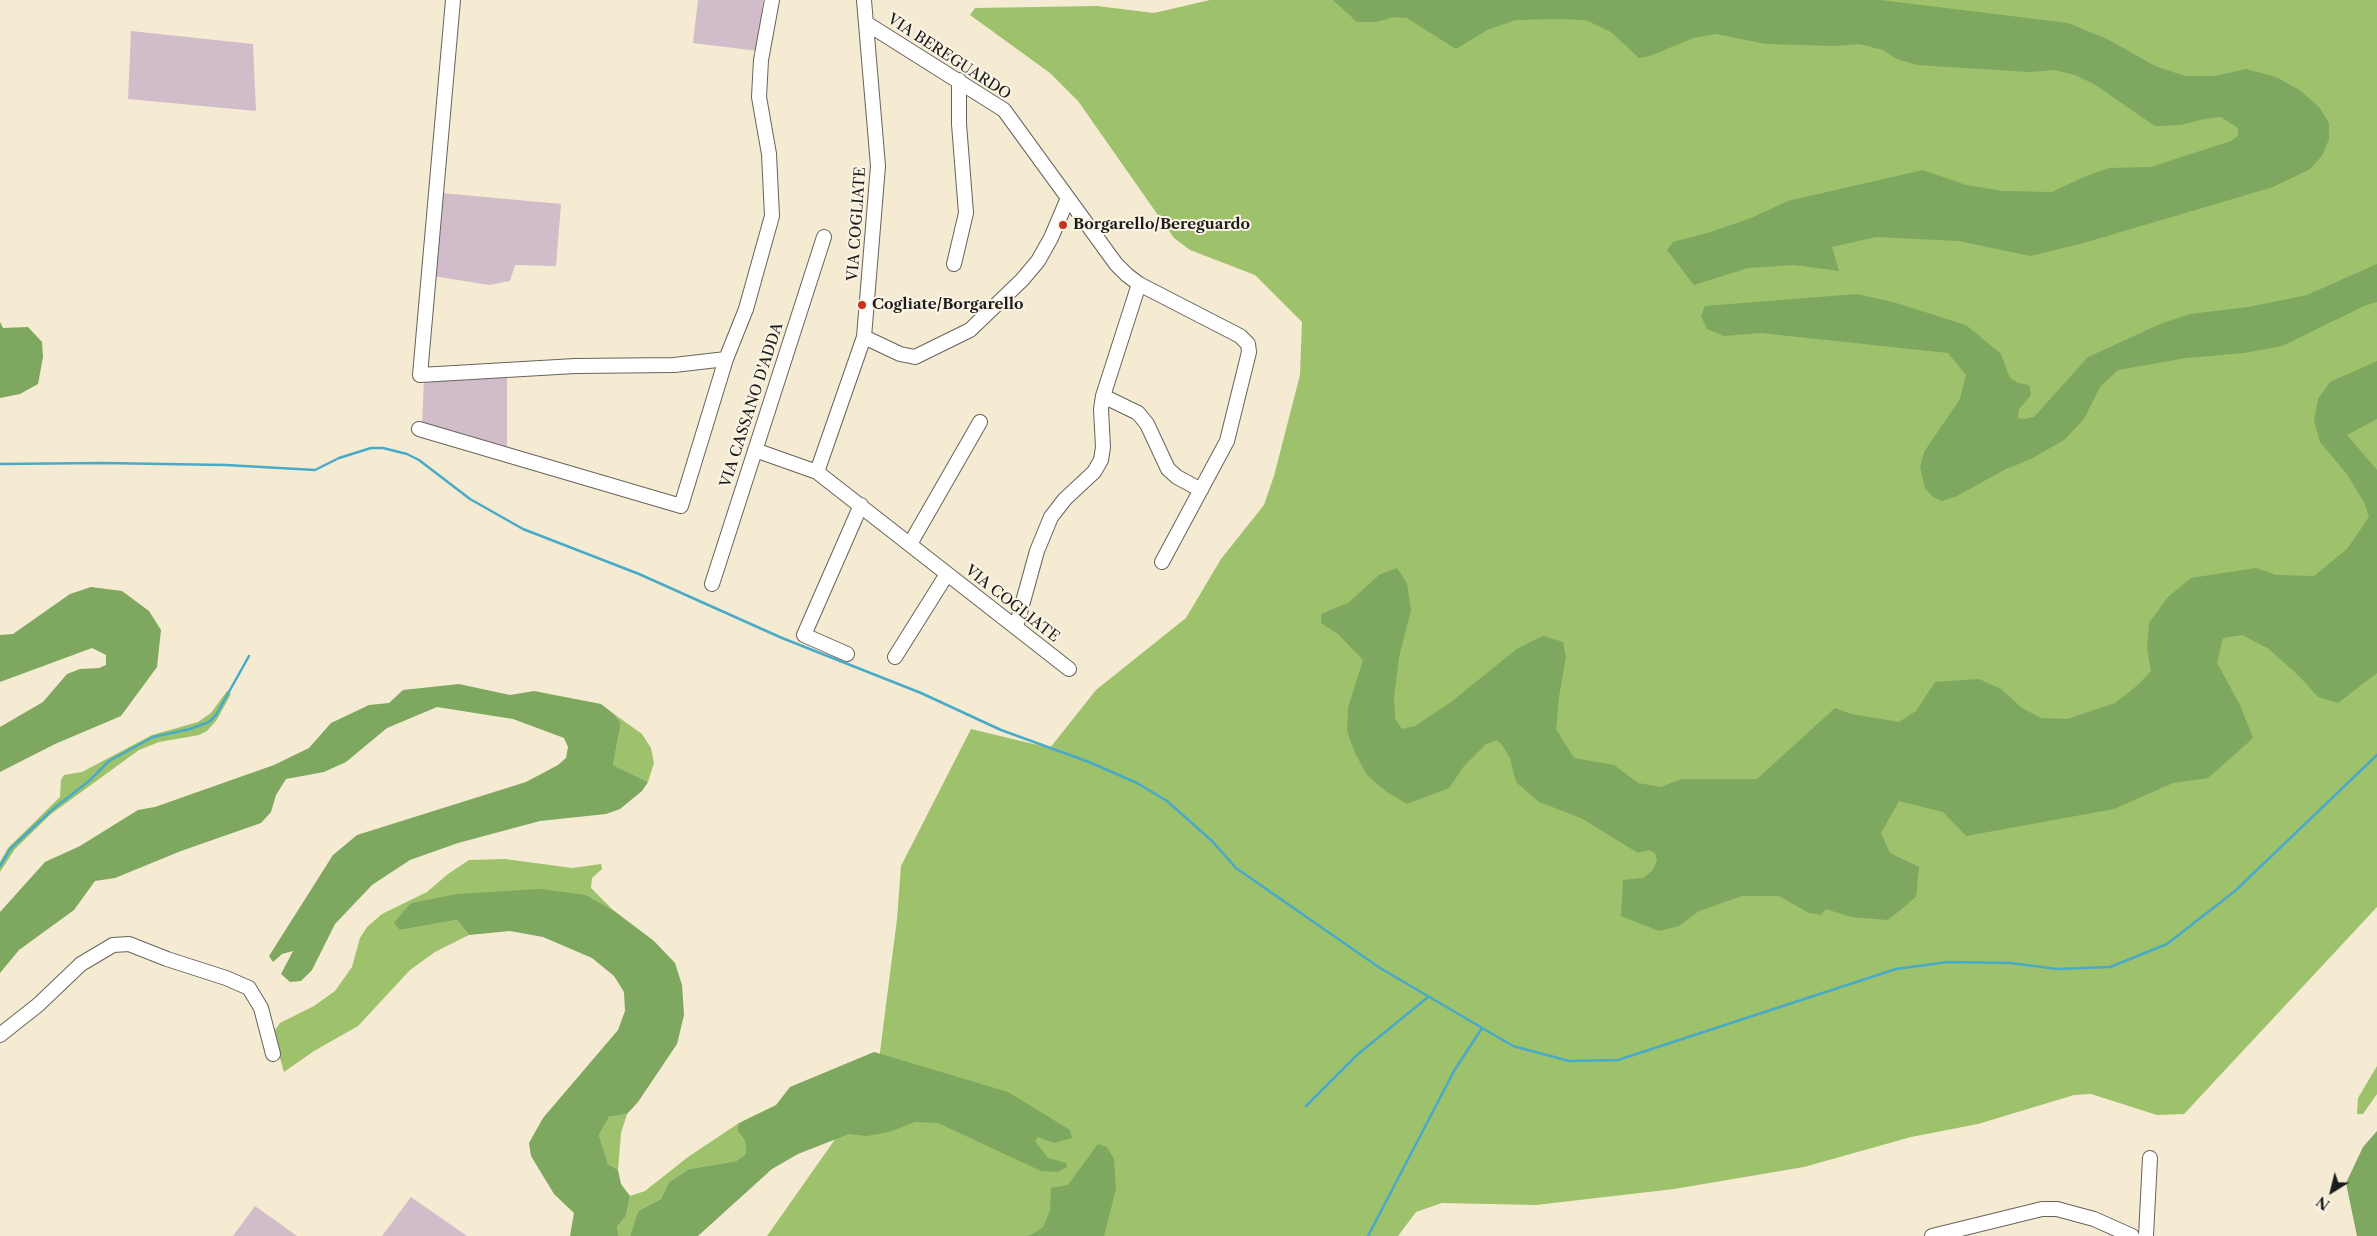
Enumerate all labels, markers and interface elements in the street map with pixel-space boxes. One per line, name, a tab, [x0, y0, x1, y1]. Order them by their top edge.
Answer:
street label: VIA BEREGUARDO	[884, 10, 1014, 104]
street label: VIA COGLIATE	[844, 166, 870, 282]
place label: Borgarello/Bereguardo	[1073, 216, 1250, 234]
marker: Borgarello/Bereguardo	[1057, 219, 1069, 231]
place label: Cogliate/Borgarello	[872, 296, 1024, 314]
marker: Cogliate/Borgarello	[856, 299, 868, 311]
street label: VIA CASSANO D'ADDA	[717, 320, 787, 490]
street label: VIA COGLIATE	[961, 562, 1063, 646]
north arrow	[2307, 1166, 2357, 1216]
text: N	[2313, 1192, 2333, 1214]

